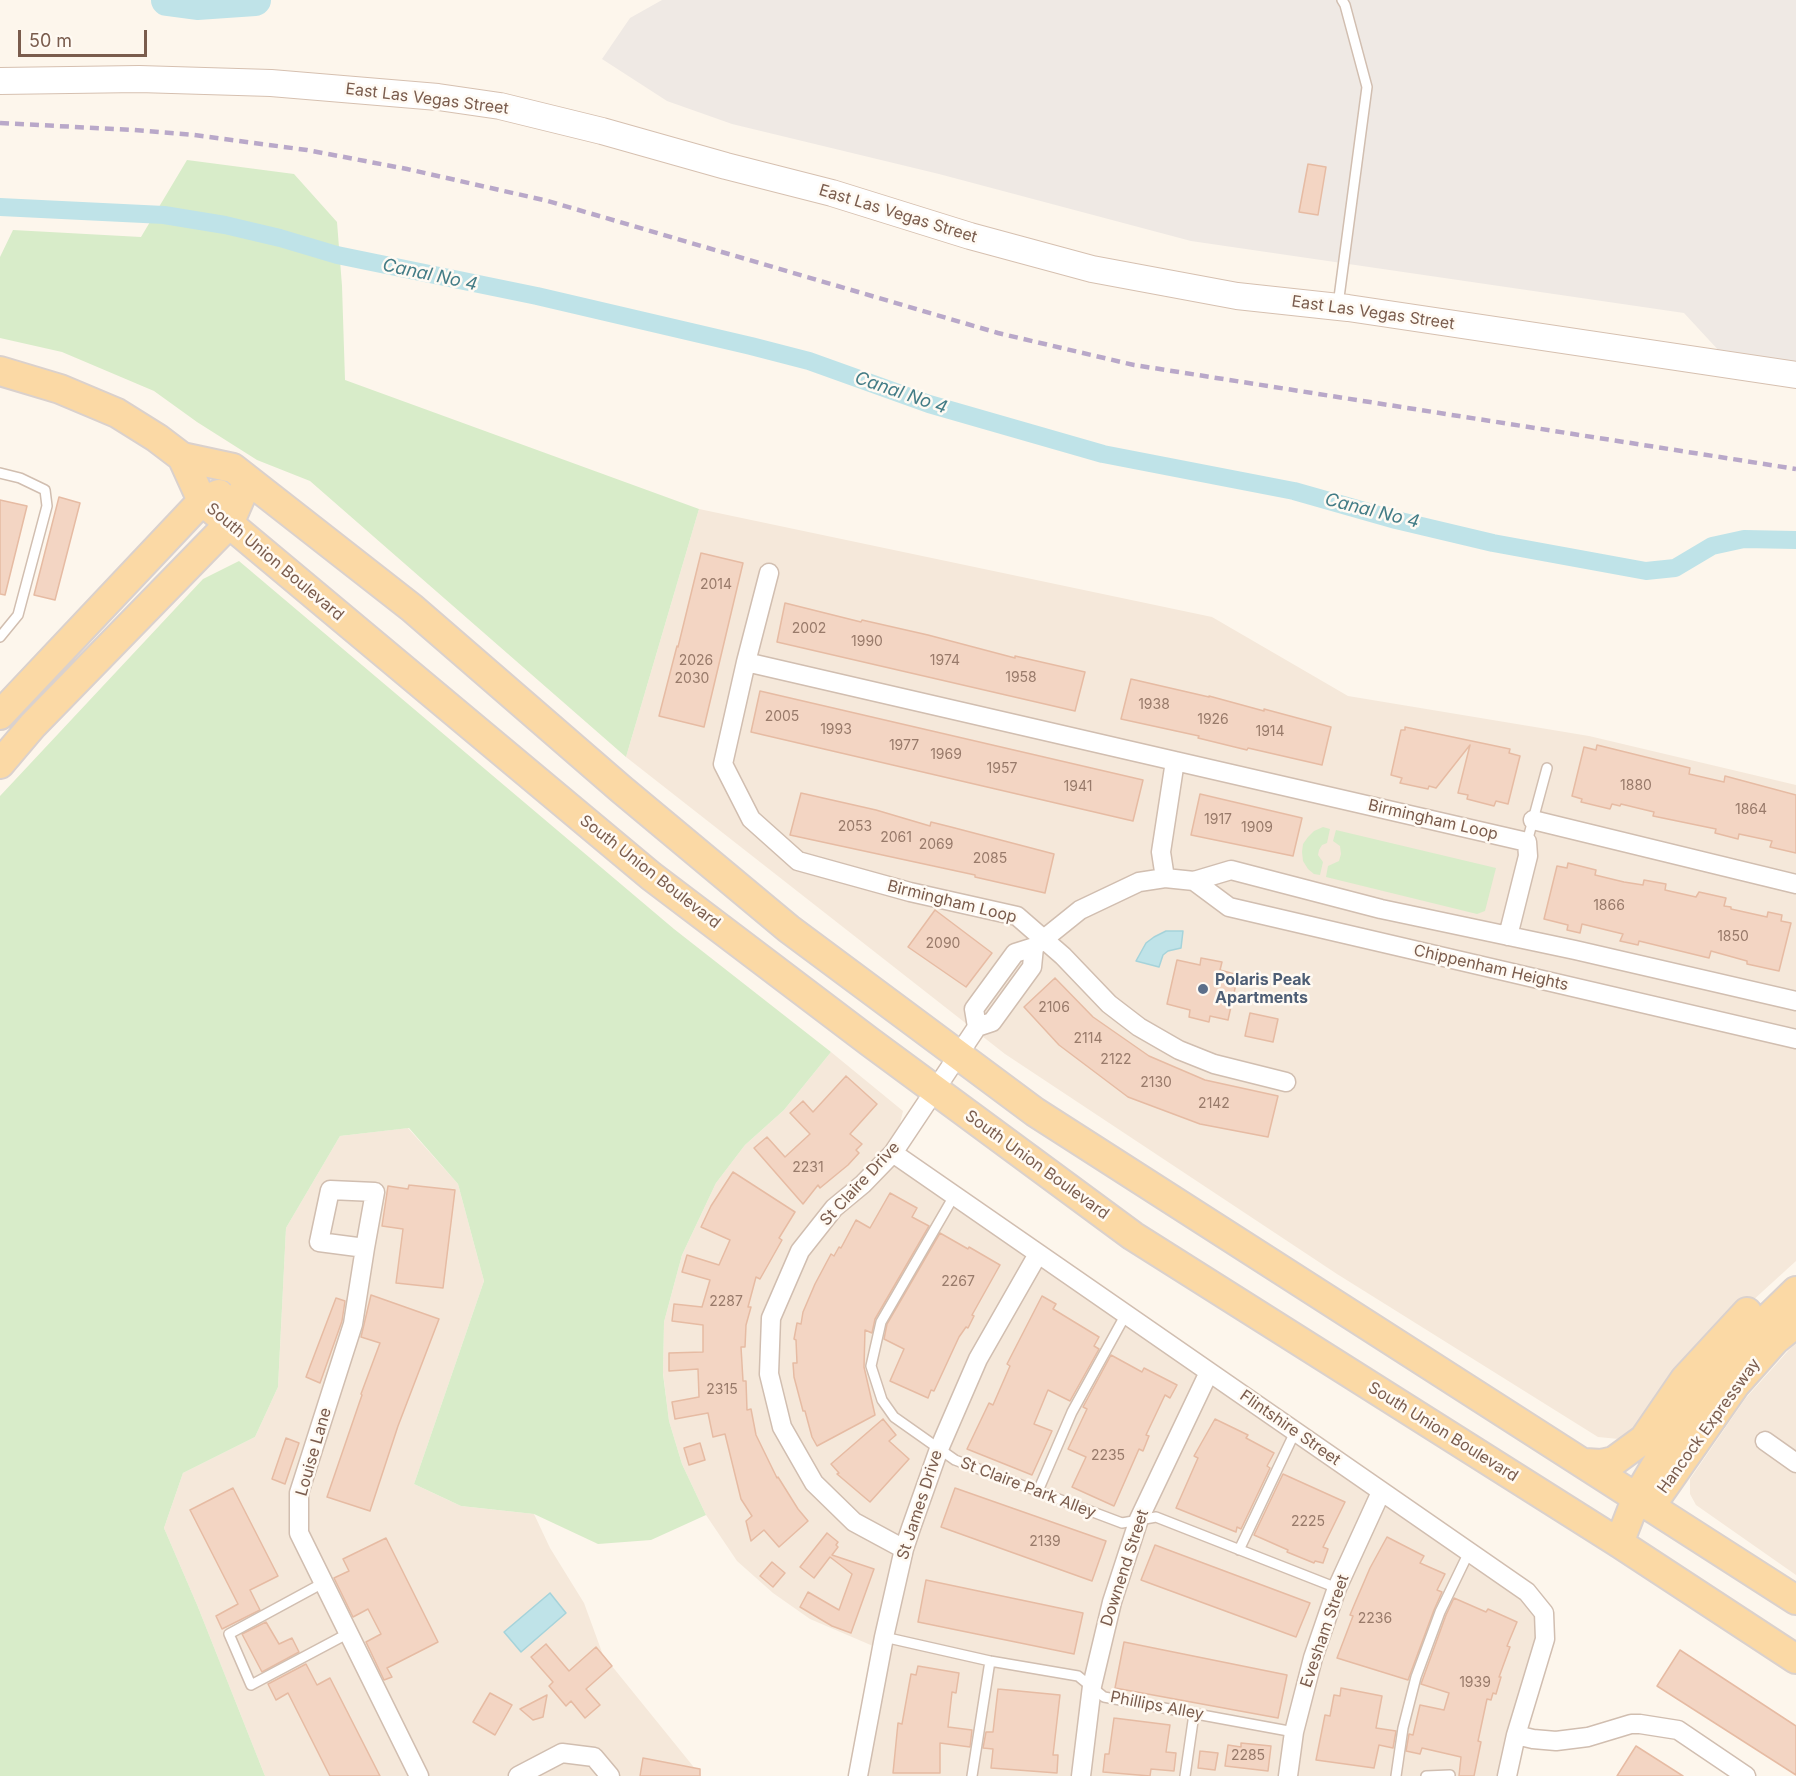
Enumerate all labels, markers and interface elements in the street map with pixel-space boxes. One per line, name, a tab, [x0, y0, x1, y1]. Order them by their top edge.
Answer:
scale bar	[21, 18, 150, 56]
text: 50 m	[29, 30, 72, 51]
street label: East Las Vegas Street	[344, 79, 510, 119]
street label: East Las Vegas Street	[817, 181, 979, 247]
water label: Canal No 4	[381, 254, 479, 296]
street label: East Las Vegas Street	[1290, 292, 1456, 334]
water label: Canal No 4	[852, 367, 950, 419]
water label: Canal No 4	[1323, 489, 1421, 533]
street label: South Union Boulevard	[203, 499, 347, 625]
house number: 2014	[700, 577, 732, 593]
house number: 2002	[792, 621, 826, 637]
house number: 1990	[851, 634, 883, 650]
house number: 2026	[679, 653, 713, 669]
house number: 1974	[930, 653, 960, 669]
house number: 1958	[1005, 670, 1037, 686]
house number: 2030	[675, 671, 709, 687]
house number: 1938	[1138, 697, 1170, 713]
house number: 2005	[765, 709, 799, 725]
house number: 1926	[1197, 712, 1229, 728]
house number: 1993	[820, 722, 852, 738]
house number: 1914	[1255, 724, 1285, 740]
house number: 1977	[889, 738, 919, 754]
house number: 1969	[930, 747, 962, 763]
house number: 1957	[987, 761, 1017, 777]
house number: 1880	[1620, 778, 1652, 794]
house number: 1941	[1064, 779, 1092, 795]
street label: Birmingham Loop	[1366, 796, 1500, 844]
house number: 1864	[1735, 802, 1767, 818]
street label: South Union Boulevard	[576, 811, 724, 933]
house number: 1917	[1204, 812, 1232, 828]
house number: 2053	[838, 819, 872, 835]
house number: 1909	[1241, 820, 1273, 836]
house number: 2061	[880, 830, 912, 846]
house number: 2069	[919, 837, 953, 853]
house number: 2085	[973, 851, 1007, 867]
street label: Birmingham Loop	[885, 877, 1019, 927]
house number: 1866	[1593, 898, 1625, 914]
house number: 1850	[1717, 929, 1749, 945]
house number: 2090	[926, 936, 960, 952]
street label: Chippenham Heights	[1412, 941, 1570, 995]
place label: Polaris Peak Apartments	[1215, 970, 1311, 1008]
marker: Polaris Peak Apartments	[1196, 982, 1210, 996]
house number: 2106	[1038, 1000, 1070, 1016]
house number: 2114	[1074, 1031, 1102, 1047]
house number: 2122	[1100, 1052, 1132, 1068]
house number: 2130	[1140, 1075, 1172, 1091]
house number: 2142	[1198, 1096, 1230, 1112]
street label: South Union Boulevard	[961, 1106, 1113, 1224]
street label: St Claire Drive	[816, 1138, 904, 1230]
house number: 2231	[792, 1160, 824, 1176]
house number: 2267	[941, 1274, 975, 1290]
house number: 2287	[709, 1294, 743, 1310]
street label: Hancock Expressway	[1653, 1355, 1765, 1497]
street label: South Union Boulevard	[1364, 1378, 1522, 1486]
house number: 2315	[706, 1382, 738, 1398]
street label: Flintshire Street	[1236, 1386, 1344, 1470]
street label: Louise Lane	[292, 1406, 336, 1498]
street label: St James Drive	[893, 1448, 947, 1562]
house number: 2235	[1091, 1448, 1125, 1464]
street label: St Claire Park Alley	[958, 1453, 1098, 1523]
street label: Downend Street	[1097, 1507, 1153, 1629]
house number: 2225	[1291, 1514, 1325, 1530]
house number: 2139	[1029, 1534, 1061, 1550]
street label: Evesham Street	[1297, 1572, 1353, 1690]
house number: 2236	[1358, 1611, 1392, 1627]
house number: 1939	[1459, 1675, 1491, 1691]
street label: Phillips Alley	[1109, 1688, 1205, 1724]
house number: 2285	[1231, 1748, 1265, 1764]

